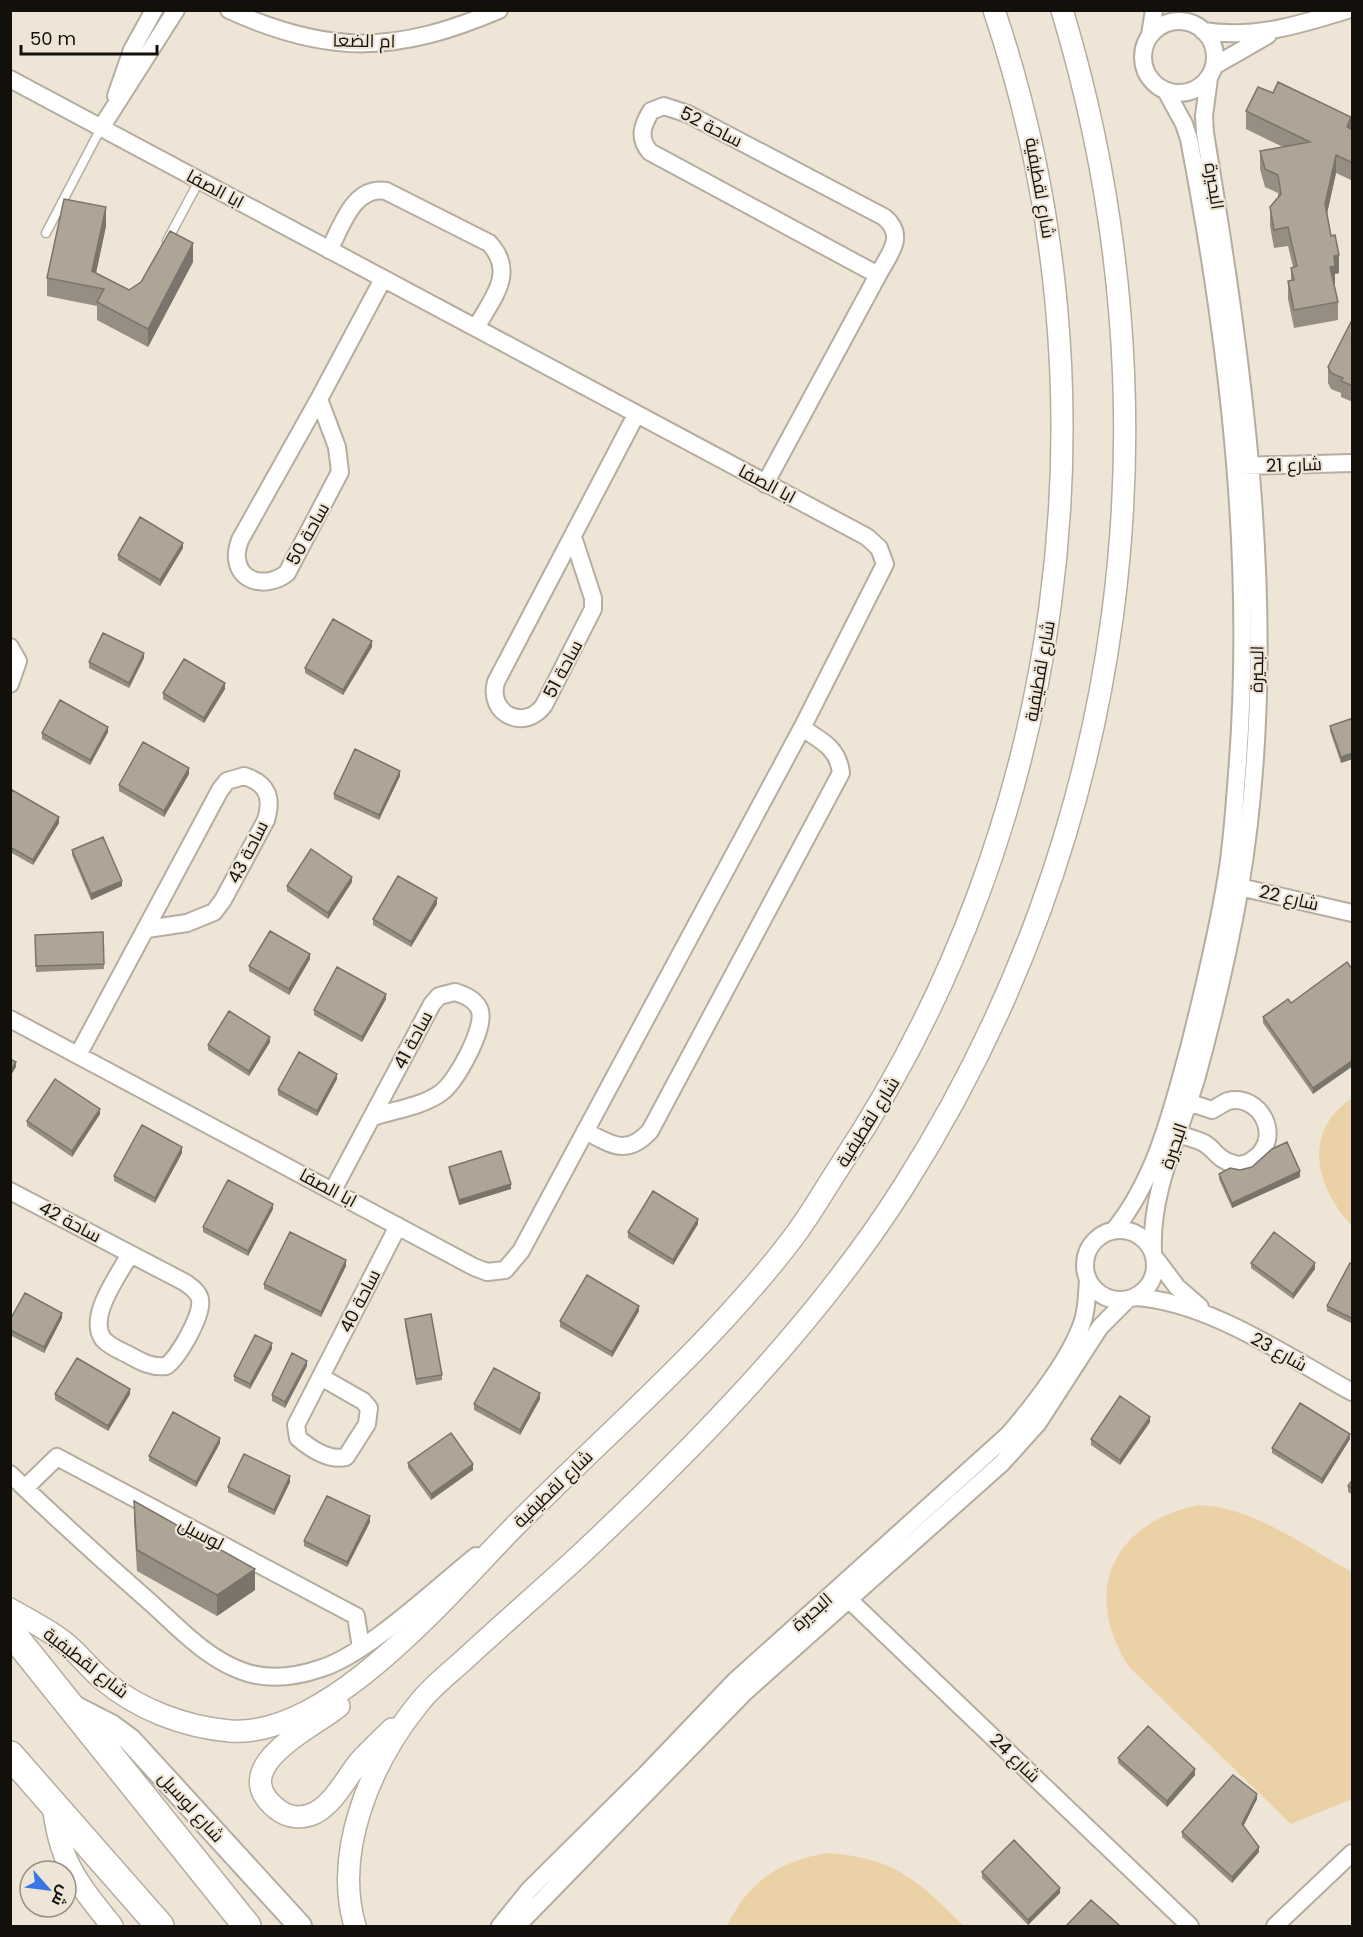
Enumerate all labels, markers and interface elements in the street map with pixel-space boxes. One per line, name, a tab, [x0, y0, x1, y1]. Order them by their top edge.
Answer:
scale bar	[21, 18, 158, 56]
text: 50 m	[30, 26, 76, 51]
street label: ام الضعا	[332, 27, 396, 54]
street label: ساحة 52	[676, 100, 747, 153]
street label: شارع لقطيفية	[1019, 135, 1062, 240]
street label: البحيرة	[1198, 161, 1231, 211]
street label: ابا الصفا	[182, 163, 248, 214]
street label: شارع 21	[1266, 451, 1322, 478]
street label: ابا الصفا	[734, 458, 800, 509]
street label: ساحة 50	[280, 498, 335, 570]
street label: شارع لقطيفية	[1018, 618, 1061, 723]
street label: ساحة 51	[537, 635, 588, 702]
street label: البحيرة	[1244, 645, 1269, 693]
street label: ساحة 43	[221, 816, 274, 887]
street label: شارع 22	[1257, 879, 1321, 916]
street label: ساحة 41	[387, 1006, 438, 1073]
street label: شارع لقطيفية	[830, 1072, 905, 1172]
street label: البحيرة	[1154, 1119, 1193, 1172]
street label: ابا الصفا	[295, 1162, 361, 1213]
street label: ساحة 42	[35, 1195, 106, 1248]
street label: ساحة 40	[333, 1265, 386, 1337]
street label: شارع 23	[1247, 1326, 1312, 1377]
street label: شارع لقطيفية	[507, 1444, 598, 1533]
street label: لوسيل	[174, 1511, 228, 1556]
street label: البحيرة	[786, 1587, 838, 1637]
street label: شارع لقطيفية	[38, 1621, 134, 1704]
street label: شارع 24	[985, 1727, 1046, 1788]
street label: شارع لوسيل	[153, 1766, 230, 1848]
north arrow	[18, 1859, 78, 1919]
text: ش	[46, 1881, 76, 1910]

